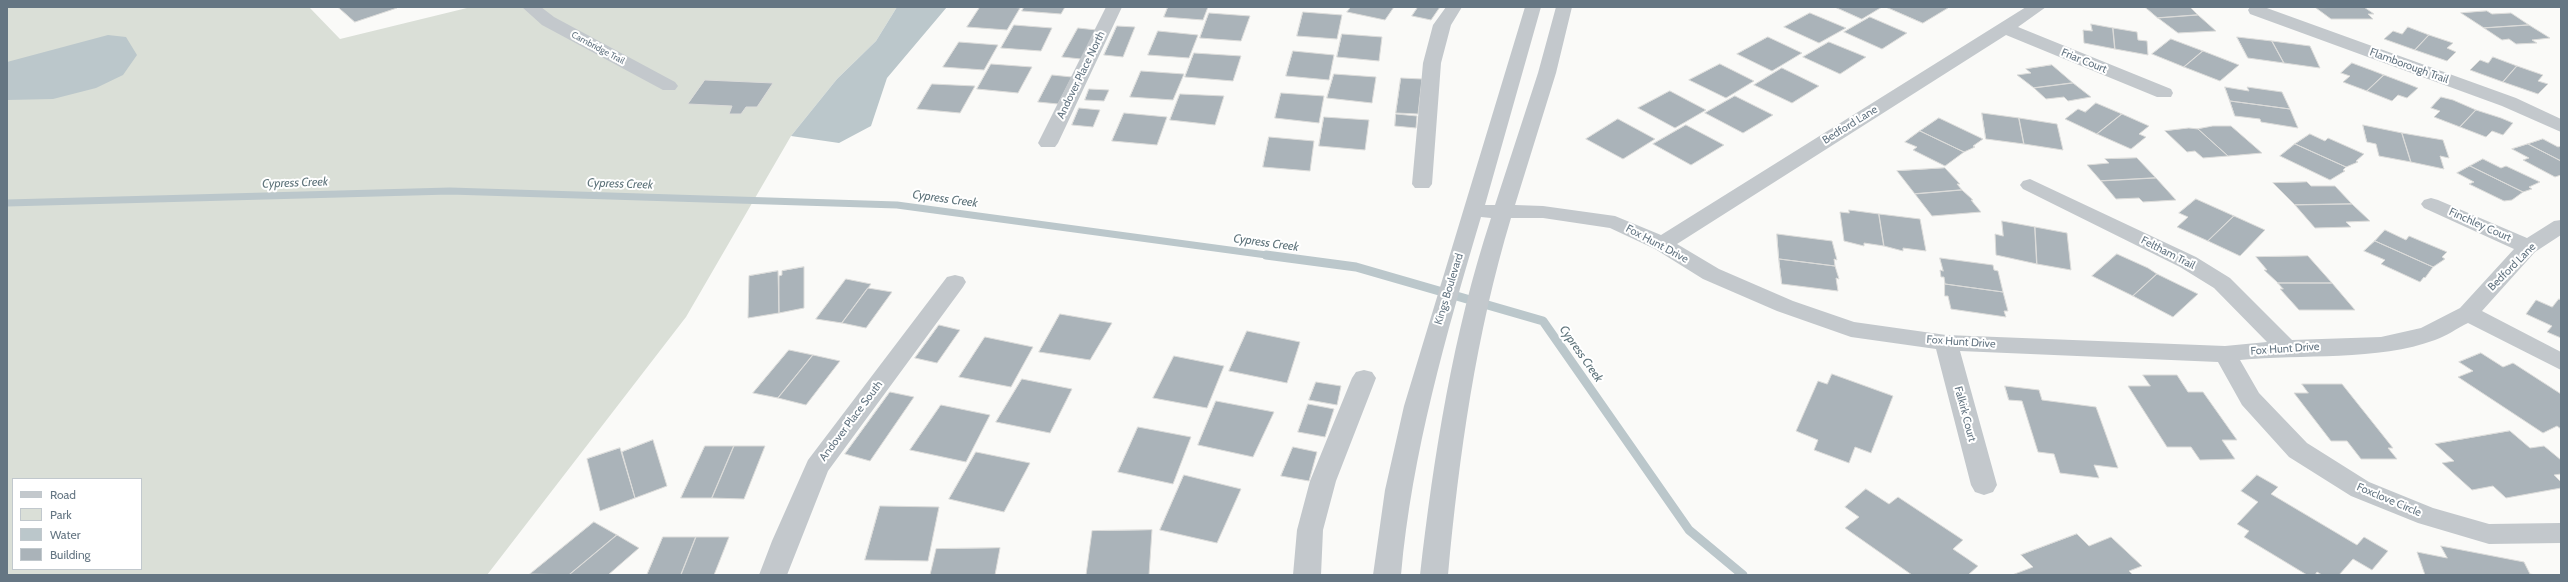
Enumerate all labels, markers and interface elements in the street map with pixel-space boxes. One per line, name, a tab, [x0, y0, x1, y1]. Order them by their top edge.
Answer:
street label: Cambridge Trail	[570, 29, 626, 67]
street label: Andover Place North	[1054, 29, 1108, 121]
street label: Friar Court	[2059, 46, 2109, 76]
street label: Flamborough Trail	[2368, 46, 2450, 86]
street label: Bedford Lane	[1820, 103, 1880, 147]
water label: Cypress Creek	[262, 175, 328, 191]
water label: Cypress Creek	[587, 176, 653, 192]
water label: Cypress Creek	[911, 187, 979, 211]
street label: Finchley Court	[2447, 205, 2513, 245]
street label: Fox Hunt Drive	[1623, 222, 1691, 266]
water label: Cypress Creek	[1232, 231, 1300, 255]
street label: Feltham Trail	[2139, 234, 2197, 272]
street label: Bedford Lane	[2485, 240, 2539, 294]
street label: Kings Boulevard	[1432, 252, 1466, 326]
water label: Cypress Creek	[1556, 323, 1606, 385]
street label: Fox Hunt Drive	[1926, 333, 1996, 351]
street label: Fox Hunt Drive	[2250, 340, 2320, 358]
street label: Andover Place South	[817, 378, 885, 464]
street label: Falkirk Court	[1951, 385, 1979, 443]
legend	[12, 478, 142, 570]
street label: Foxclove Circle	[2355, 480, 2423, 520]
text: Road	[50, 487, 76, 502]
text: Park	[50, 507, 72, 522]
text: Water	[50, 527, 80, 542]
text: Building	[50, 547, 91, 562]

